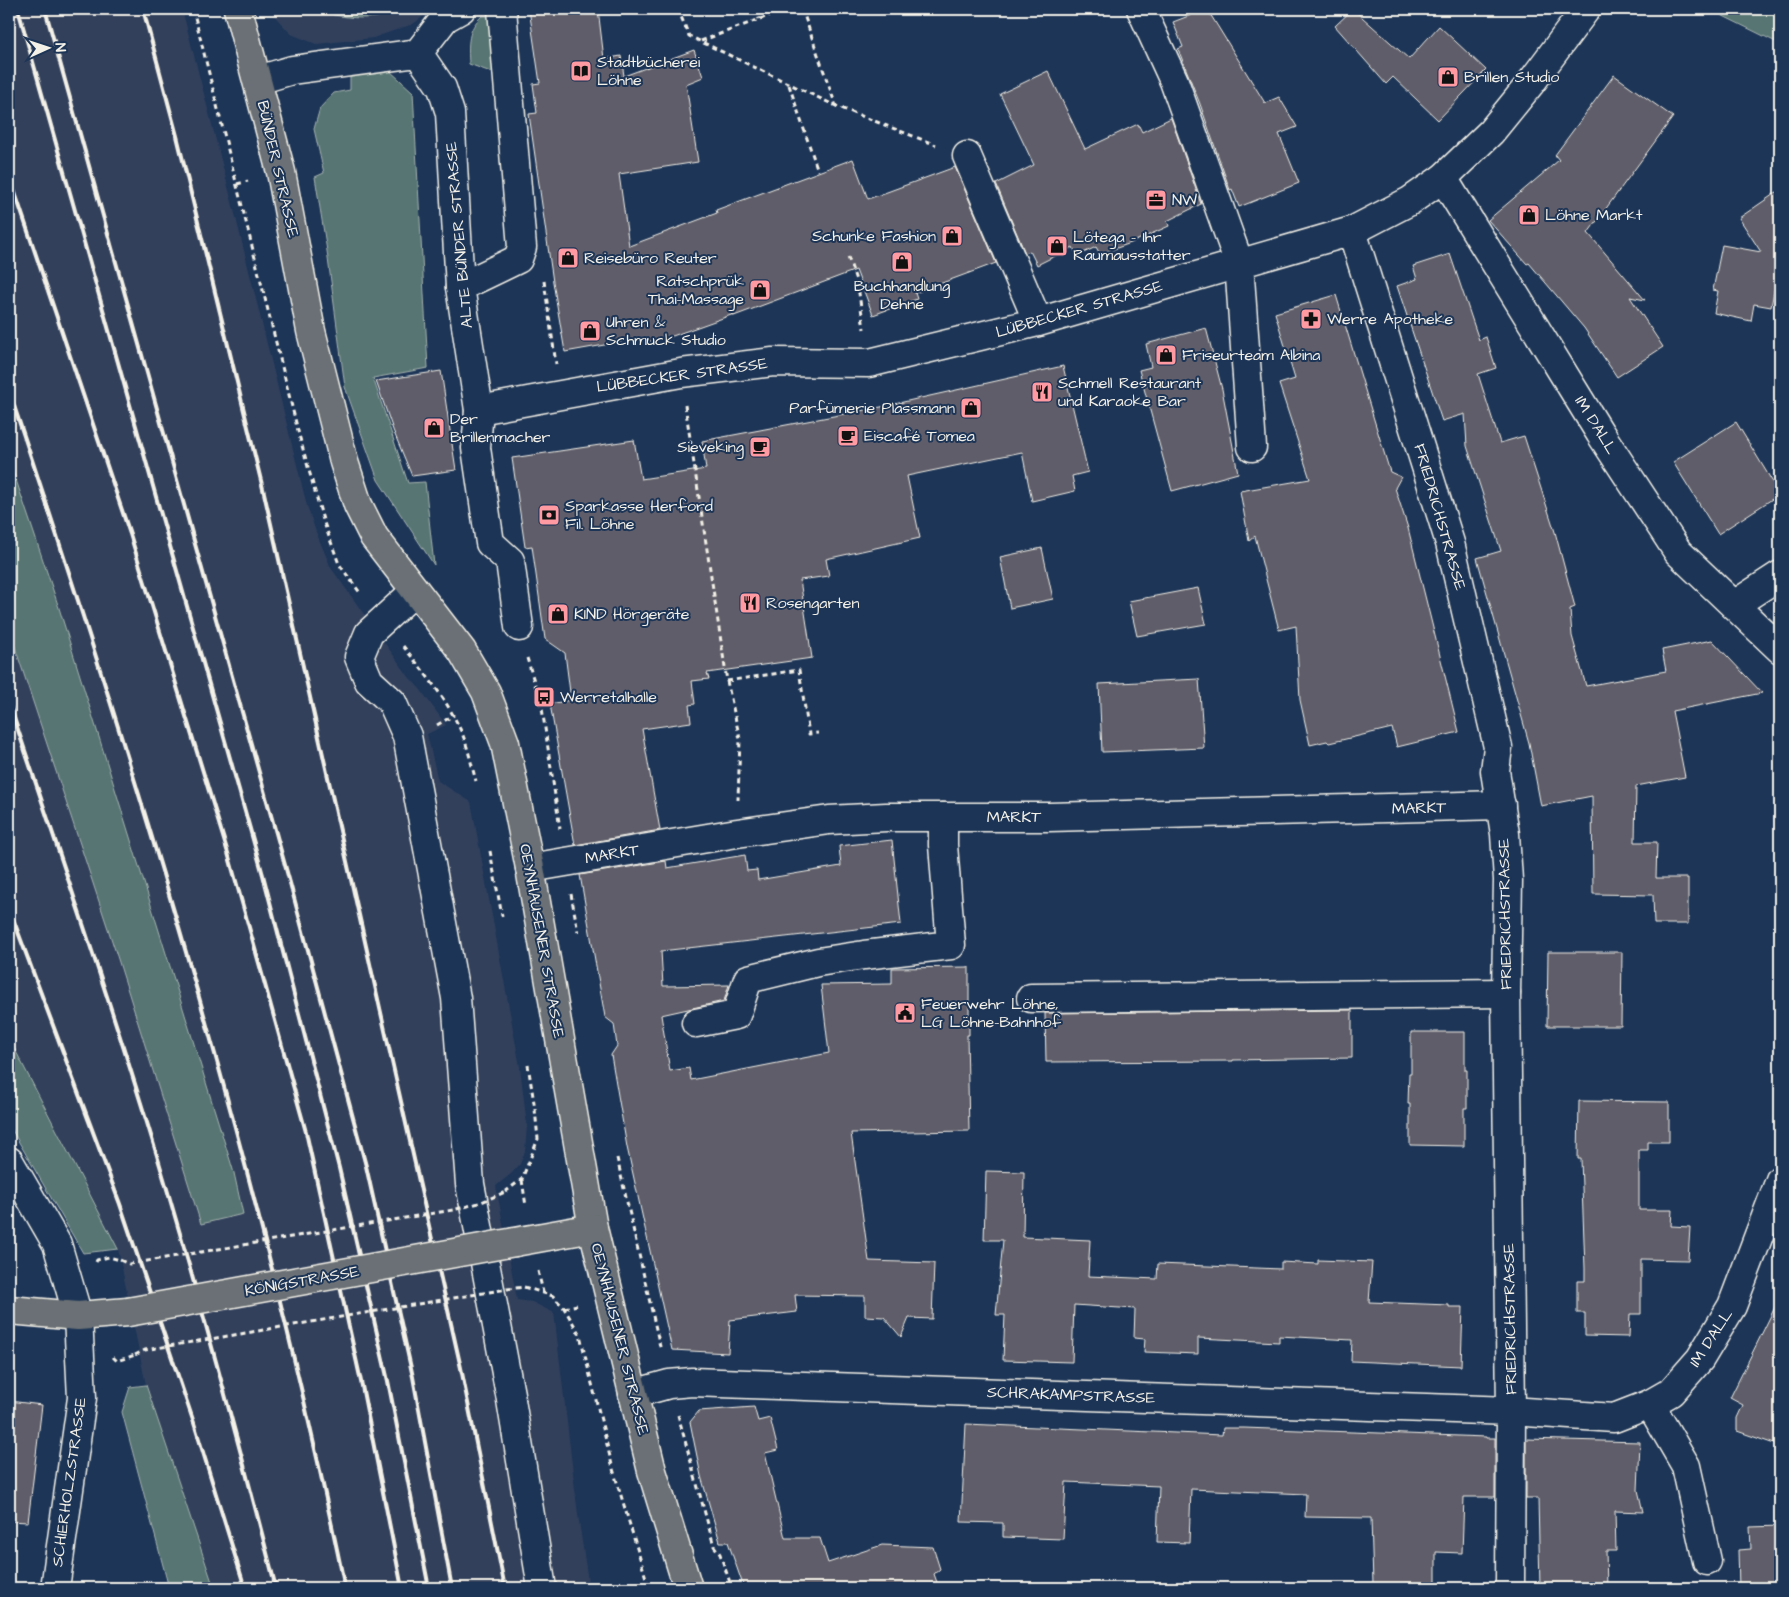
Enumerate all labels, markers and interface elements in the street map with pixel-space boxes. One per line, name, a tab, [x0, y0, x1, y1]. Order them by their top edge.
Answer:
north arrow	[22, 22, 72, 72]
text: N	[50, 42, 70, 52]
place label: Stadtbücherei Löhne	[597, 51, 701, 91]
library icon: Stadtbücherei Löhne	[569, 59, 593, 83]
shop icon: Brillen Studio	[1436, 65, 1460, 89]
place label: Brillen Studio	[1464, 66, 1559, 88]
street label: BÜNDER STRASSE	[252, 98, 305, 240]
street label: ALTE BÜNDER STRASSE	[440, 140, 478, 329]
office icon: NW	[1144, 188, 1168, 212]
place label: NW	[1172, 189, 1197, 211]
shop icon: Löhne Markt	[1517, 203, 1541, 227]
place label: Löhne Markt	[1545, 204, 1643, 226]
shop icon: Schunke Fashion	[940, 224, 964, 248]
place label: Schunke Fashion	[812, 225, 936, 247]
place label: Lötega - Ihr Raumausstatter	[1073, 226, 1191, 266]
shop icon: Lötega - Ihr Raumausstatter	[1045, 234, 1069, 258]
shop icon: Reisebüro Reuter	[556, 246, 580, 270]
place label: Reisebüro Reuter	[584, 247, 717, 269]
shop icon: Buchhandlung Dehne	[890, 250, 914, 274]
place label: Ratschprük Thai-Massage	[648, 270, 744, 311]
place label: Buchhandlung Dehne	[854, 275, 950, 315]
street label: LÜBBECKER STRASSE	[993, 275, 1165, 343]
shop icon: Ratschprük Thai-Massage	[748, 278, 772, 302]
pharmacy icon: Werre Apotheke	[1299, 307, 1323, 331]
place label: Werre Apotheke	[1327, 308, 1453, 330]
place label: Uhren & Schmuck Studio	[606, 311, 726, 351]
shop icon: Uhren & Schmuck Studio	[578, 319, 602, 343]
shop icon: Friseurteam Albina	[1154, 343, 1178, 367]
place label: Friseurteam Albina	[1182, 344, 1320, 366]
street label: LÜBBECKER STRASSE	[595, 352, 769, 398]
place label: Schmell Restaurant und Karaoke Bar	[1058, 372, 1202, 412]
restaurant icon: Schmell Restaurant und Karaoke Bar	[1030, 380, 1054, 404]
street label: IM DALL	[1569, 392, 1623, 458]
shop icon: Parfümerie Plassmann	[959, 396, 983, 420]
place label: Parfümerie Plassmann	[789, 397, 955, 419]
place label: Der Brillenmacher	[450, 408, 551, 448]
shop icon: Der Brillenmacher	[422, 416, 446, 440]
cafe icon: Eiscafé Tomea	[836, 424, 860, 448]
place label: Eiscafé Tomea	[864, 425, 975, 447]
cafe icon: Sieveking	[748, 435, 772, 459]
place label: Sieveking	[677, 436, 744, 459]
street label: FRIEDRICHSTRASSE	[1409, 441, 1472, 593]
place label: Sparkasse Herford Fil. Löhne	[565, 495, 713, 535]
bank icon: Sparkasse Herford Fil. Löhne	[537, 503, 561, 527]
restaurant icon: Rosengarten	[738, 591, 762, 615]
place label: Rosengarten	[766, 592, 859, 615]
shop icon: KIND Hörgeräte	[546, 602, 570, 626]
place label: KIND Hörgeräte	[574, 603, 690, 626]
bus stop icon: Werretalhalle	[532, 685, 556, 709]
place label: Werretalhalle	[560, 686, 657, 708]
street label: MARKT	[1391, 796, 1447, 820]
street label: MARKT	[987, 806, 1041, 828]
street label: MARKT	[583, 838, 641, 870]
street label: FRIEDRICHSTRASSE	[1493, 838, 1517, 990]
street label: OEYNHAUSENER STRASSE	[514, 842, 570, 1040]
place label: Feuerwehr Löhne, LG Löhne-Bahnhof	[921, 993, 1062, 1033]
public building icon: Feuerwehr Löhne, LG Löhne-Bahnhof	[893, 1001, 917, 1025]
street label: OEYNHAUSENER STRASSE	[586, 1241, 655, 1438]
street label: FRIEDRICHSTRASSE	[1498, 1243, 1522, 1395]
street label: KÖNIGSTRASSE	[243, 1260, 361, 1302]
street label: IM DALL	[1684, 1305, 1738, 1371]
street label: SCHRAKAMPSTRASSE	[987, 1381, 1156, 1409]
street label: SCHIERHOLZSTRASSE	[46, 1395, 92, 1568]

